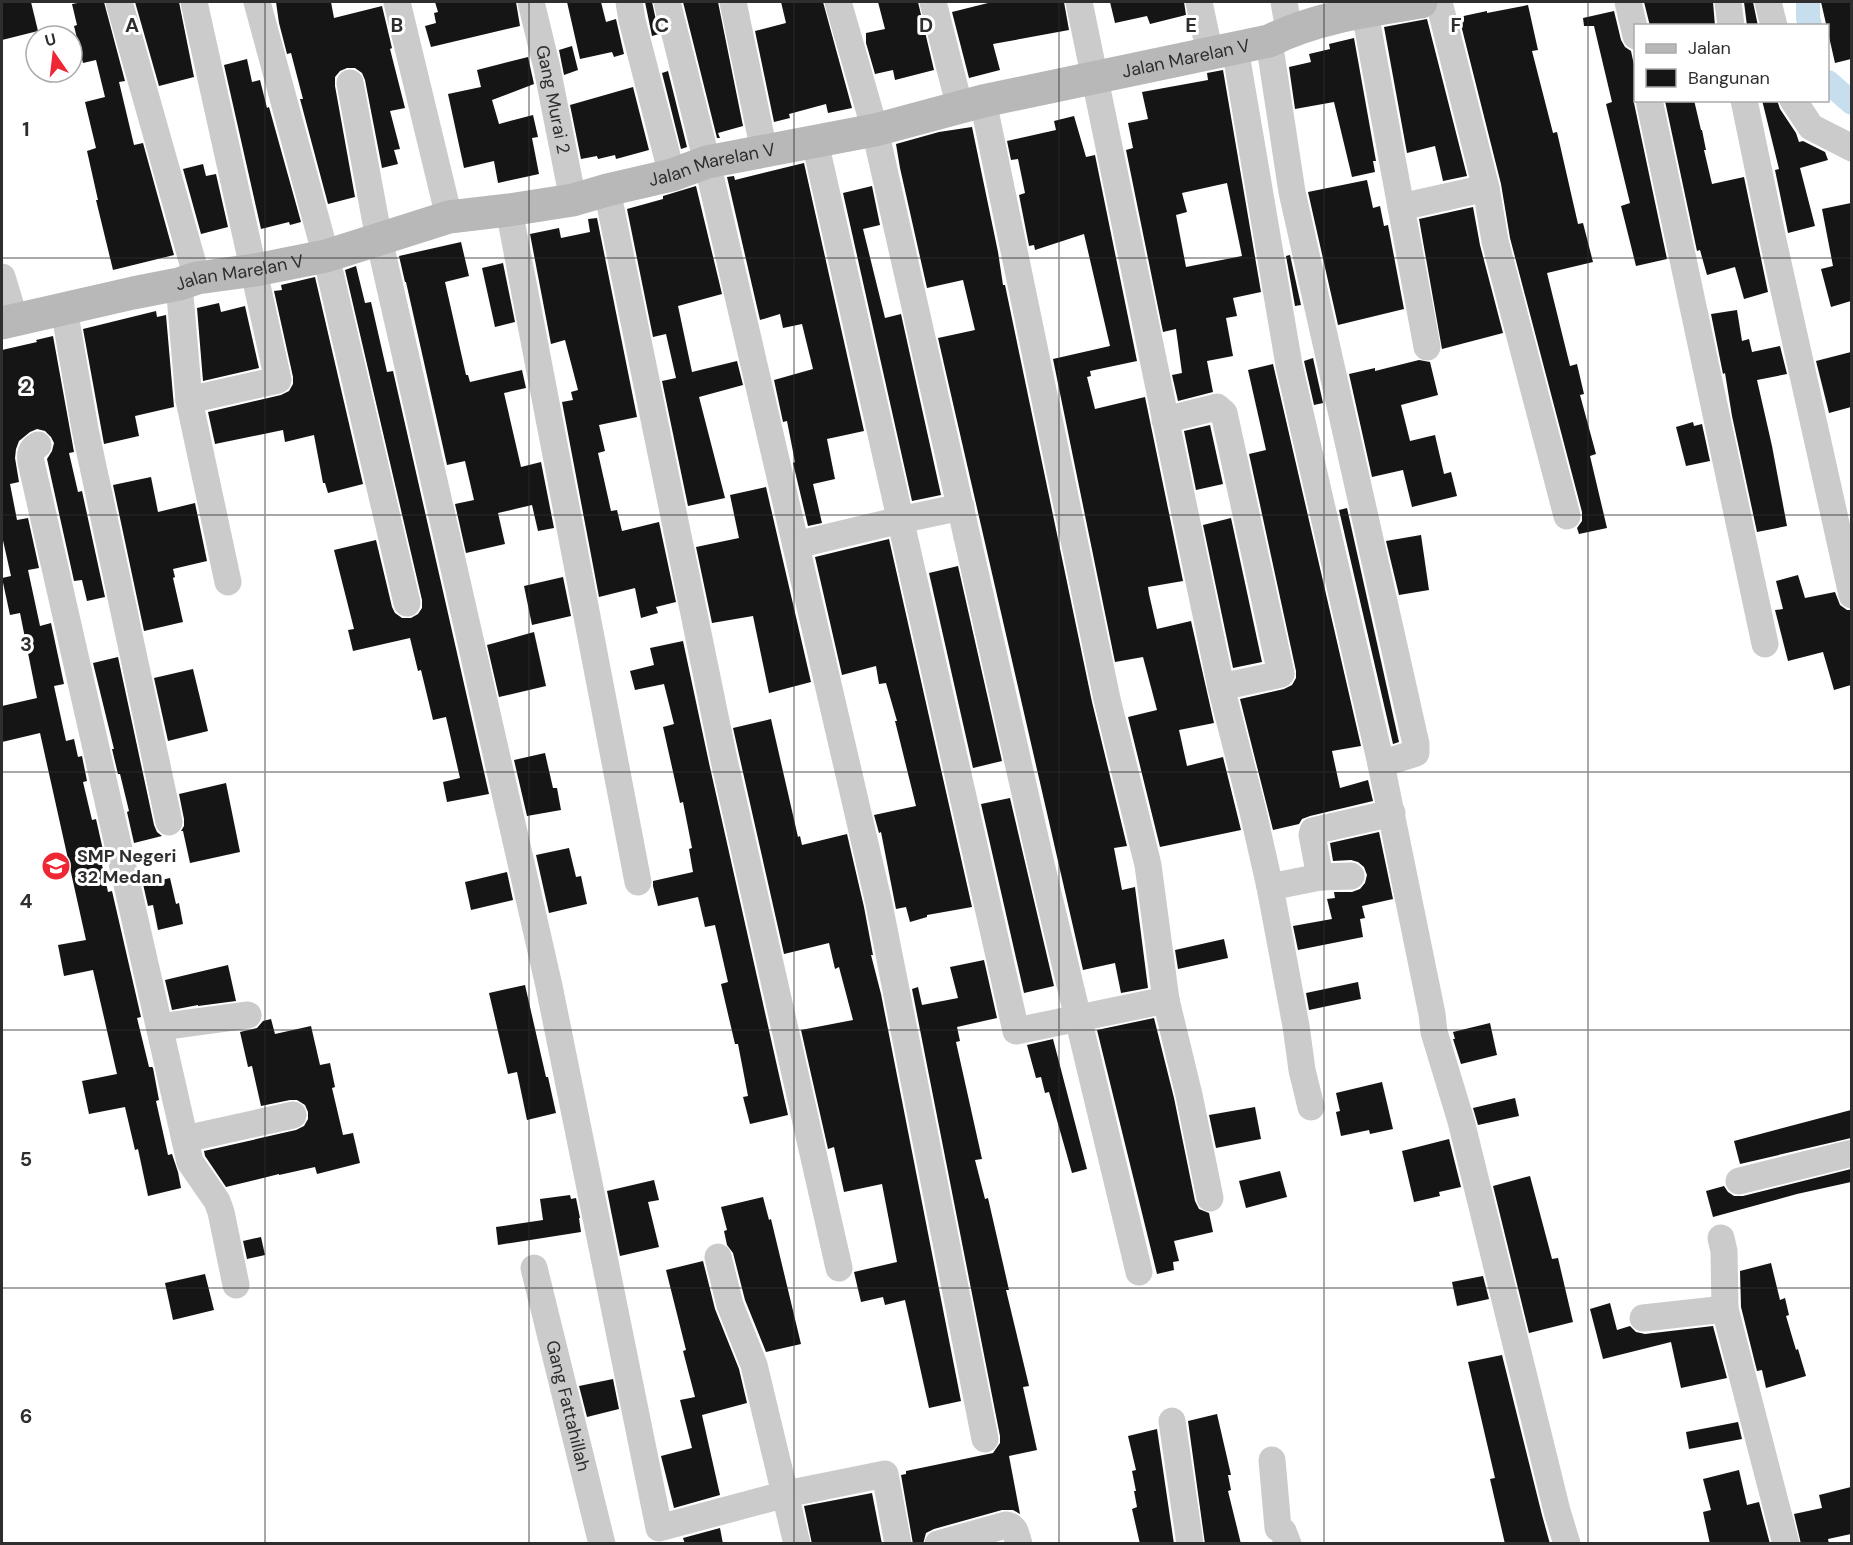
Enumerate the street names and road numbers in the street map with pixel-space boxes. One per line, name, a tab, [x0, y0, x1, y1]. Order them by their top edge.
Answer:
street label: Jalan Marelan V	[1120, 33, 1252, 84]
street label: Gang Murai 2	[530, 43, 576, 156]
street label: Jalan Marelan V	[646, 137, 777, 192]
street label: Jalan Marelan V	[172, 249, 306, 296]
street label: Gang Fattahillah	[540, 1338, 596, 1474]

